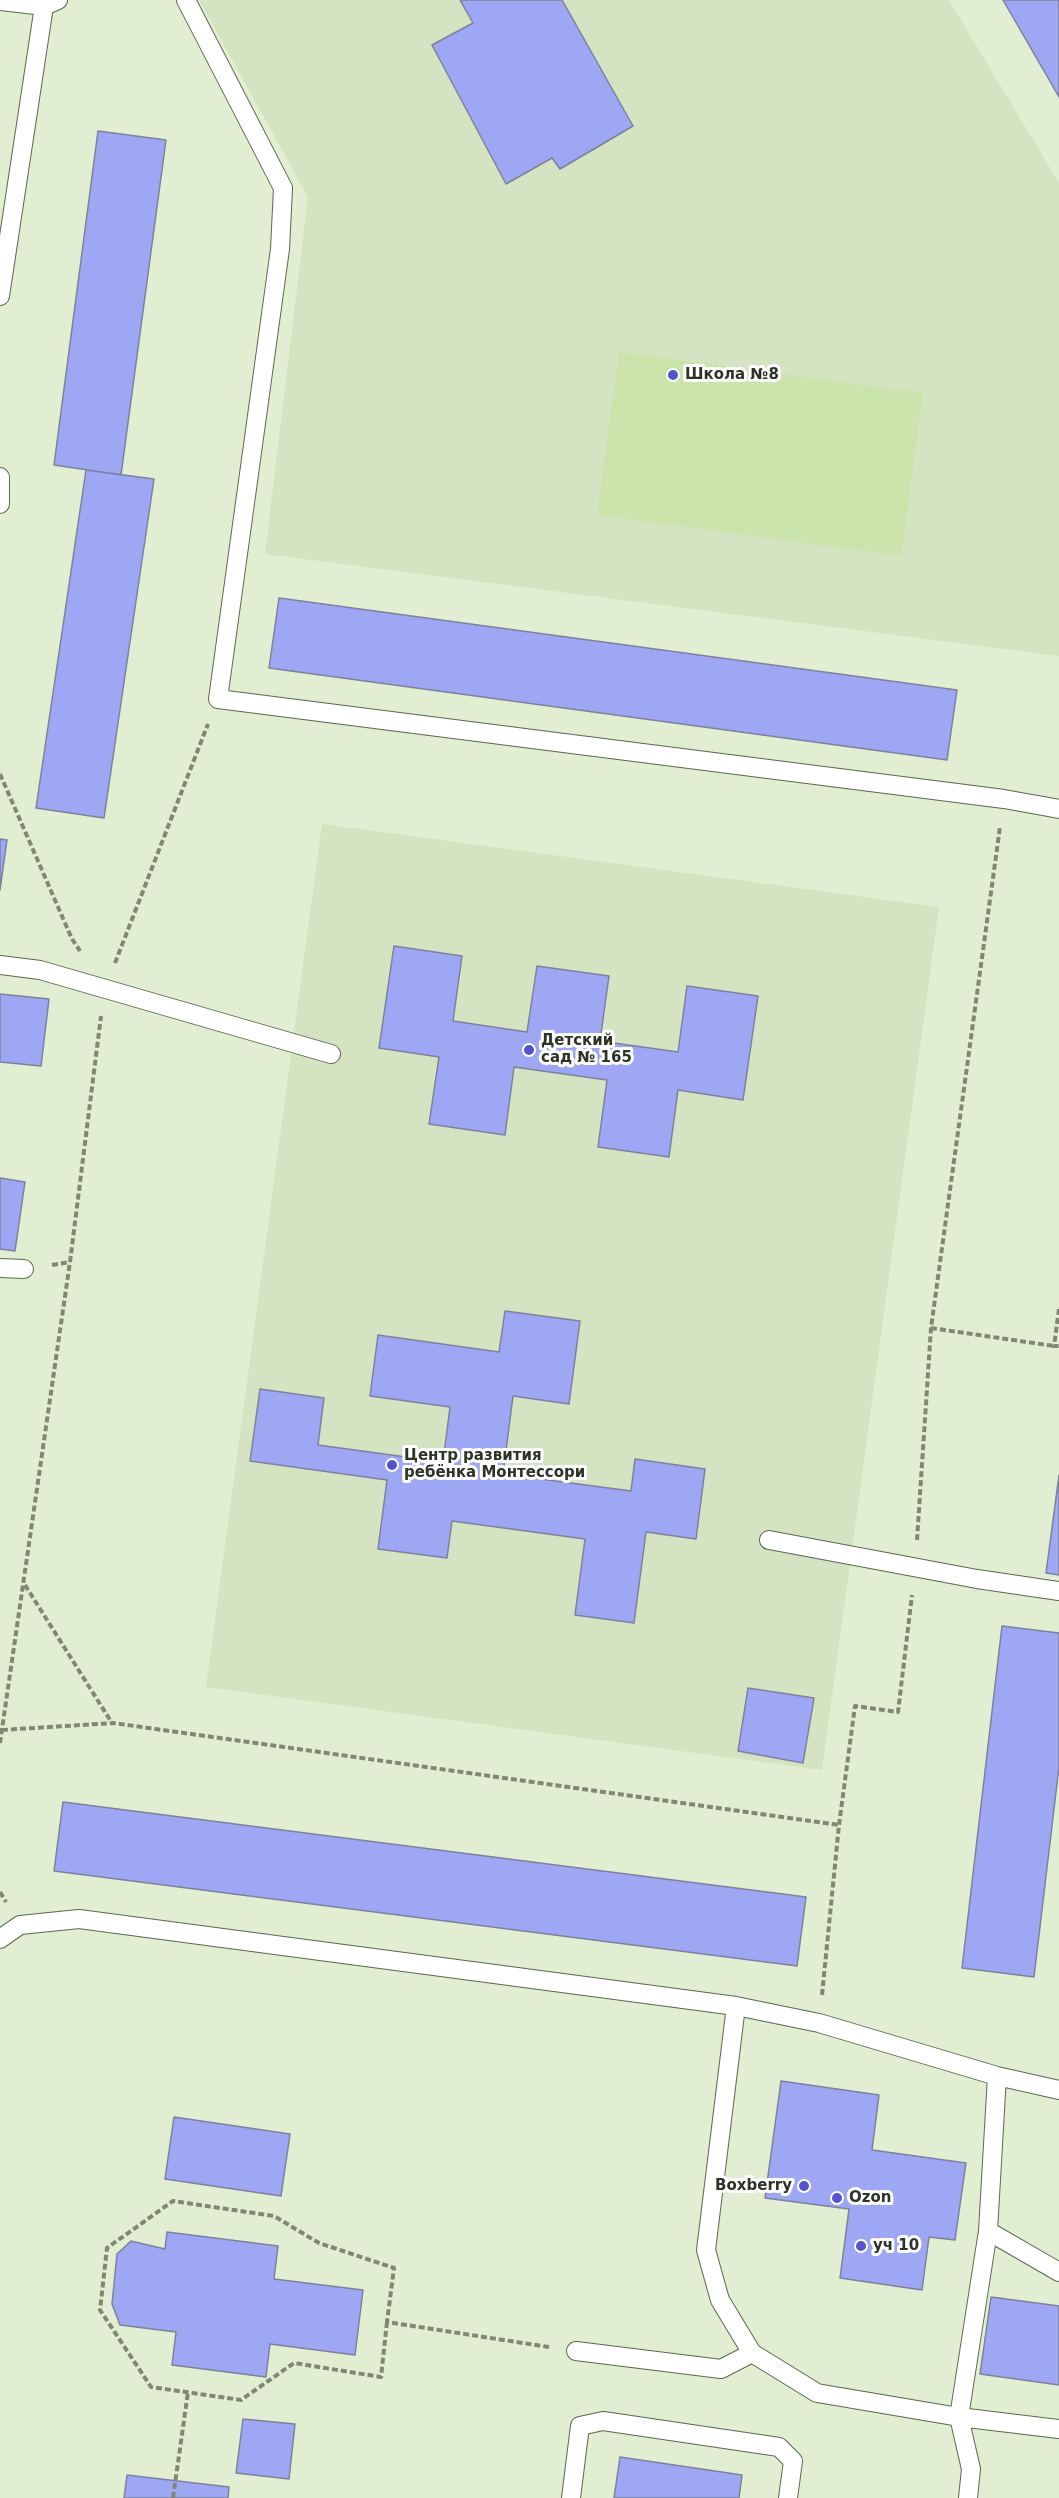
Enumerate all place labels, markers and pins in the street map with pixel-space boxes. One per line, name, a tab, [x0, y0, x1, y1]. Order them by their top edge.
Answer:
place label: Школа №8	[685, 366, 779, 384]
marker: Школа №8	[666, 368, 680, 382]
place label: Детский сад № 165	[541, 1032, 632, 1067]
marker: Детский сад № 165	[522, 1043, 536, 1057]
place label: Центр развития ребёнка Монтессори	[404, 1447, 585, 1482]
marker: Центр развития ребёнка Монтессори	[385, 1458, 399, 1472]
place label: Boxberry	[715, 2177, 792, 2195]
marker: Boxberry	[797, 2179, 811, 2193]
place label: Ozon	[849, 2189, 891, 2207]
marker: Ozon	[830, 2191, 844, 2205]
place label: уч 10	[873, 2237, 919, 2255]
marker: уч 10	[854, 2239, 868, 2253]

